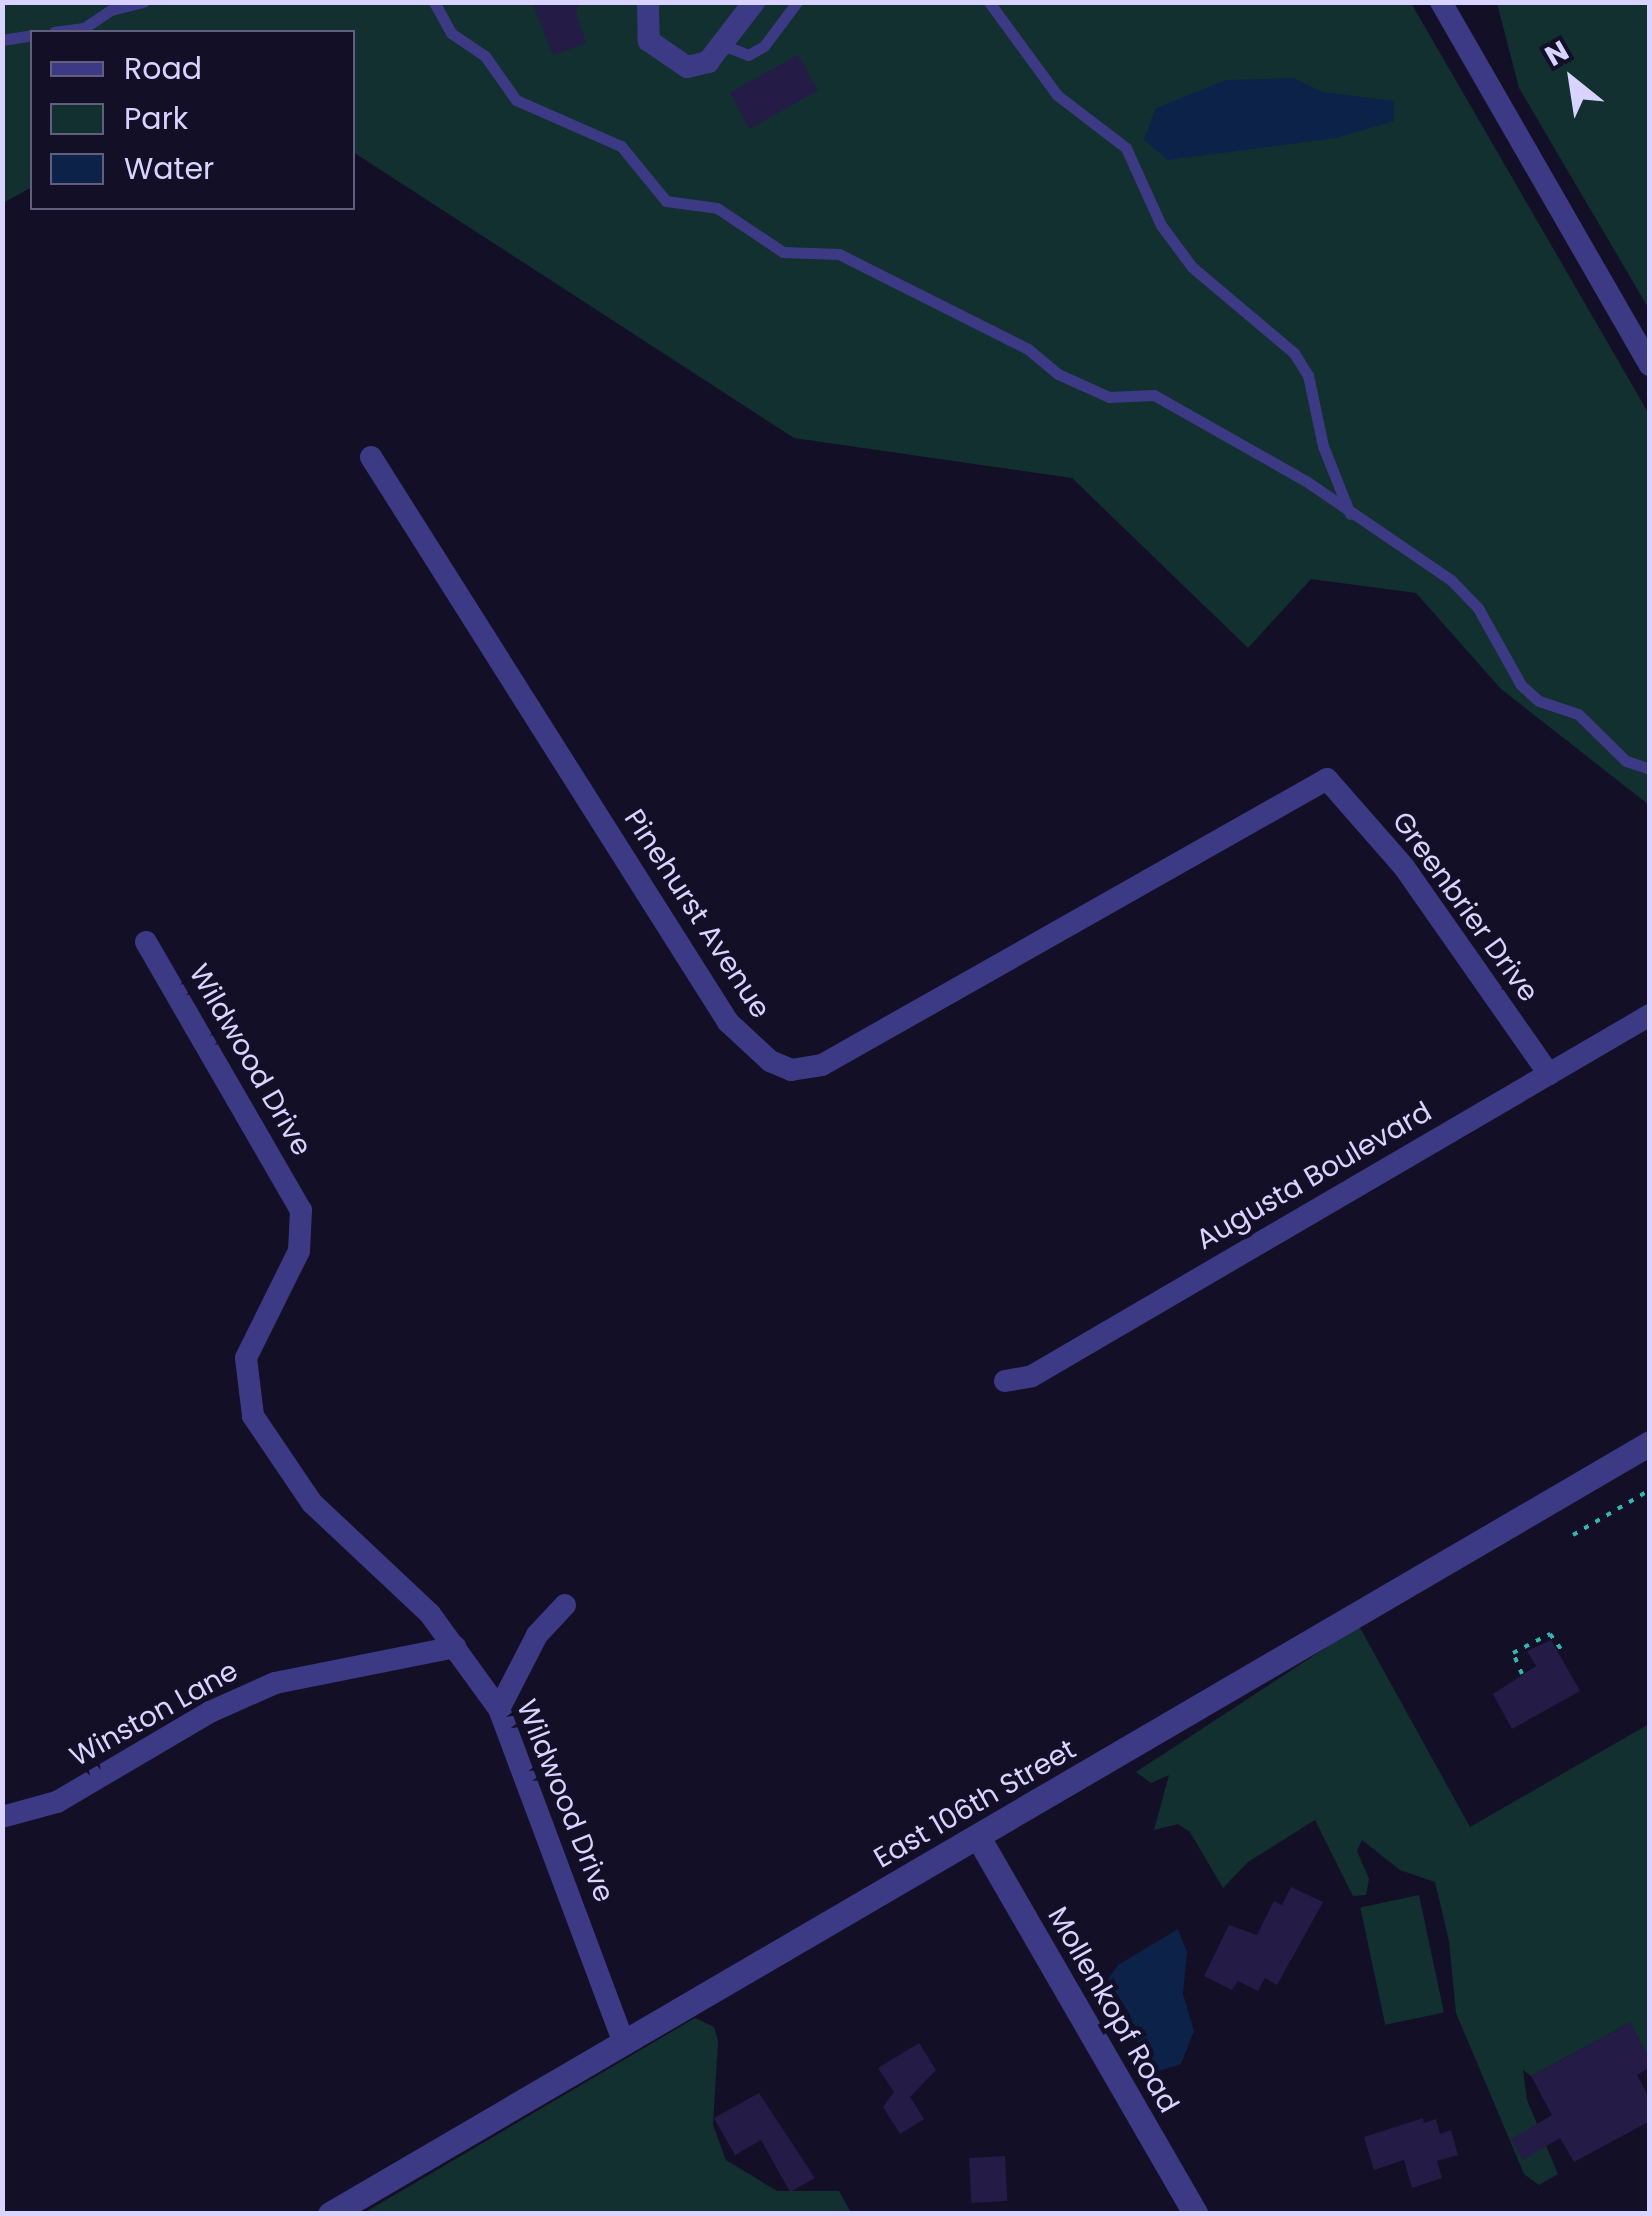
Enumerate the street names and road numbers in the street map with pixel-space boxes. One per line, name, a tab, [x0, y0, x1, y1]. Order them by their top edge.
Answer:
street label: Pinehurst Avenue	[617, 803, 777, 1025]
street label: Greenbrier Drive	[1385, 805, 1545, 1009]
street label: Wildwood Drive	[182, 958, 318, 1162]
street label: Augusta Boulevard	[1190, 1095, 1438, 1257]
street label: Winston Lane	[64, 1654, 244, 1774]
street label: Wildwood Drive	[509, 1695, 621, 1907]
street label: East 106th Street	[868, 1733, 1082, 1875]
street label: Mollenkopf Road	[1040, 1901, 1186, 2119]

